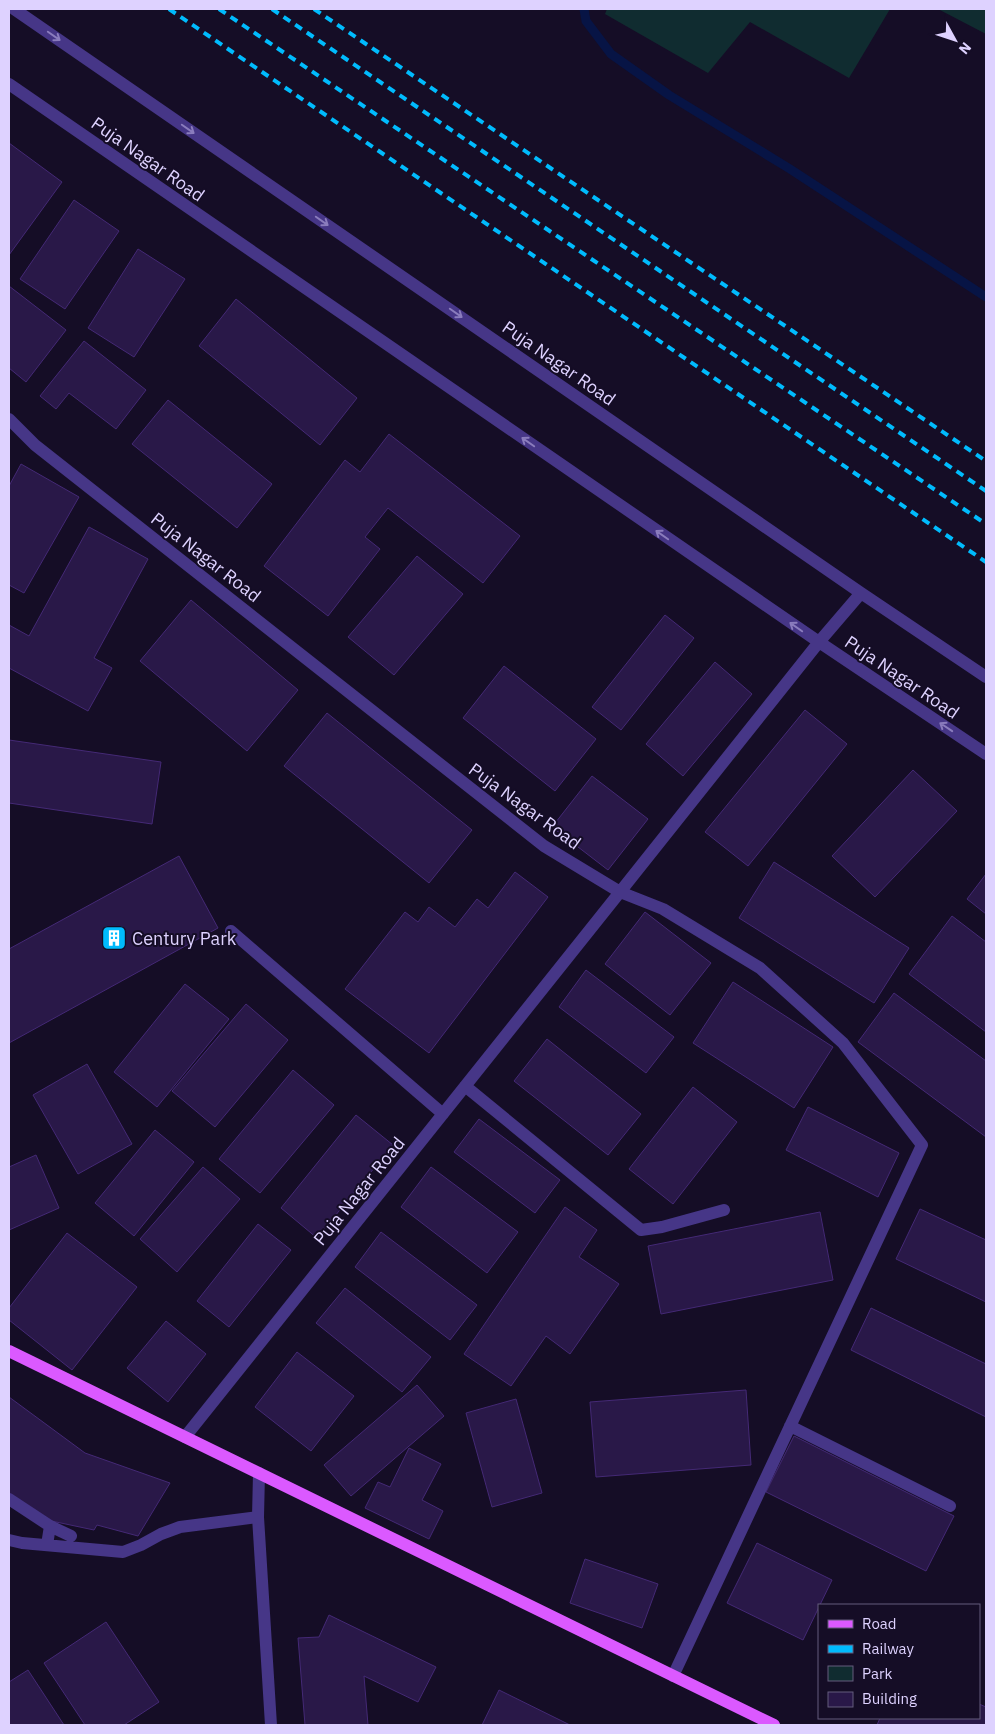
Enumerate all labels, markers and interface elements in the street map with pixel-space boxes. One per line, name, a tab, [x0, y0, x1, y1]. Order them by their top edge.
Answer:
north arrow	[930, 15, 980, 65]
one-way arrow	[47, 31, 61, 41]
text: N	[955, 39, 975, 58]
street label: Puja Nagar Road	[87, 111, 209, 207]
one-way arrow	[181, 124, 195, 134]
one-way arrow	[315, 216, 329, 226]
one-way arrow	[448, 308, 462, 318]
street label: Puja Nagar Road	[498, 315, 620, 411]
one-way arrow	[522, 437, 536, 447]
street label: Puja Nagar Road	[146, 507, 266, 607]
one-way arrow	[655, 529, 669, 540]
one-way arrow	[789, 622, 803, 632]
street label: Puja Nagar Road	[840, 630, 964, 724]
one-way arrow	[939, 722, 953, 732]
street label: Puja Nagar Road	[464, 758, 586, 854]
building icon: Century Park	[101, 925, 127, 951]
place label: Century Park	[132, 927, 237, 950]
street label: Puja Nagar Road	[308, 1132, 410, 1250]
legend	[818, 1604, 980, 1719]
text: Road	[862, 1614, 897, 1633]
text: Railway	[862, 1639, 915, 1658]
text: Park	[862, 1664, 892, 1683]
text: Building	[862, 1689, 917, 1708]

